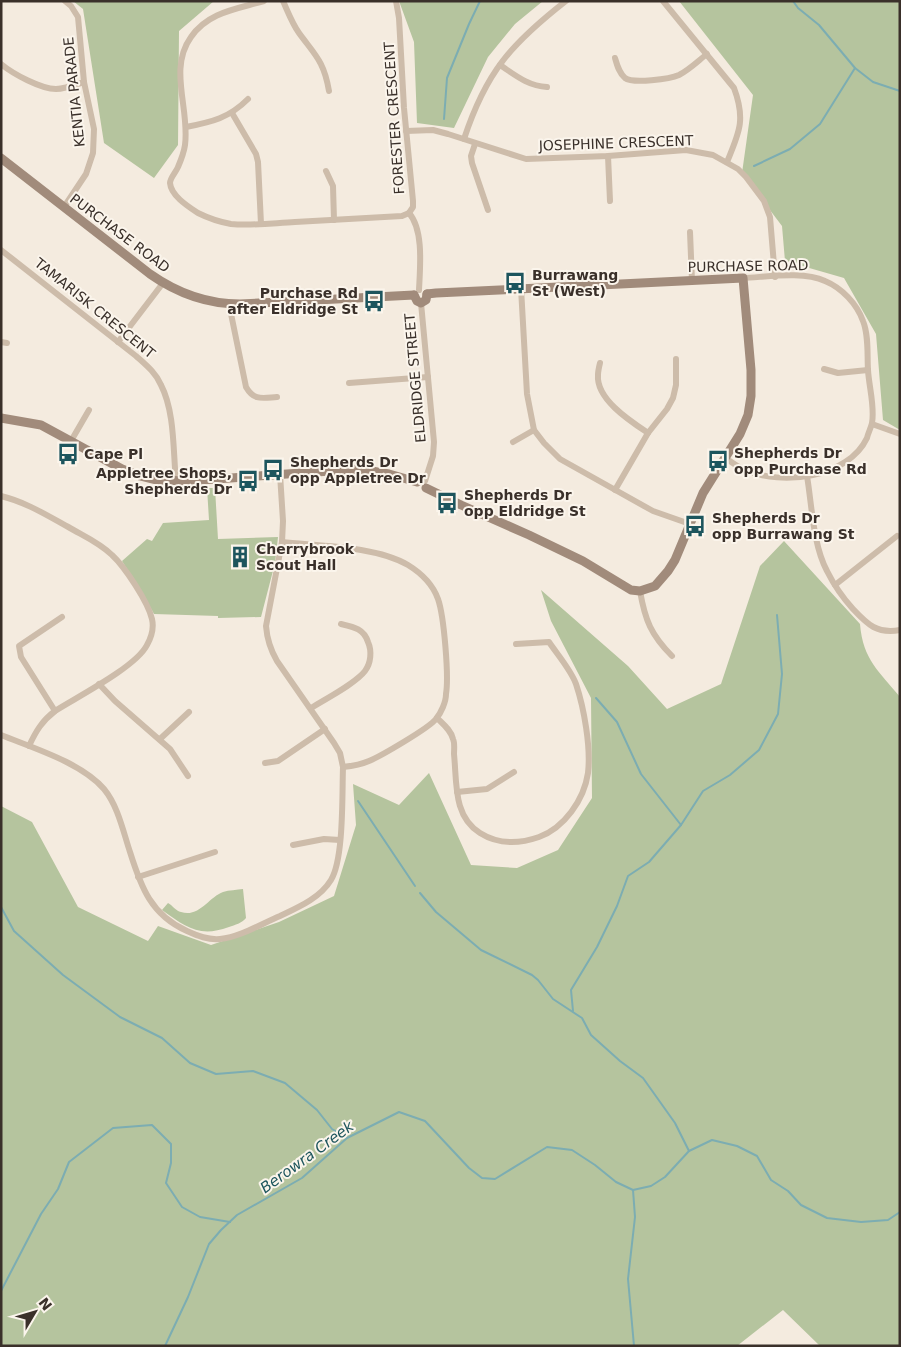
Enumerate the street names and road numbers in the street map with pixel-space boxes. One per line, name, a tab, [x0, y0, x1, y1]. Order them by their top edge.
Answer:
street label: KENTIA PARADE	[60, 36, 88, 148]
street label: FORESTER CRESCENT	[381, 41, 407, 195]
street label: JOSEPHINE CRESCENT	[537, 132, 694, 154]
street label: PURCHASE ROAD	[67, 190, 173, 276]
street label: TAMARISK CRESCENT	[31, 254, 159, 362]
street label: PURCHASE ROAD	[688, 257, 808, 275]
street label: ELDRIDGE STREET	[401, 312, 429, 443]

